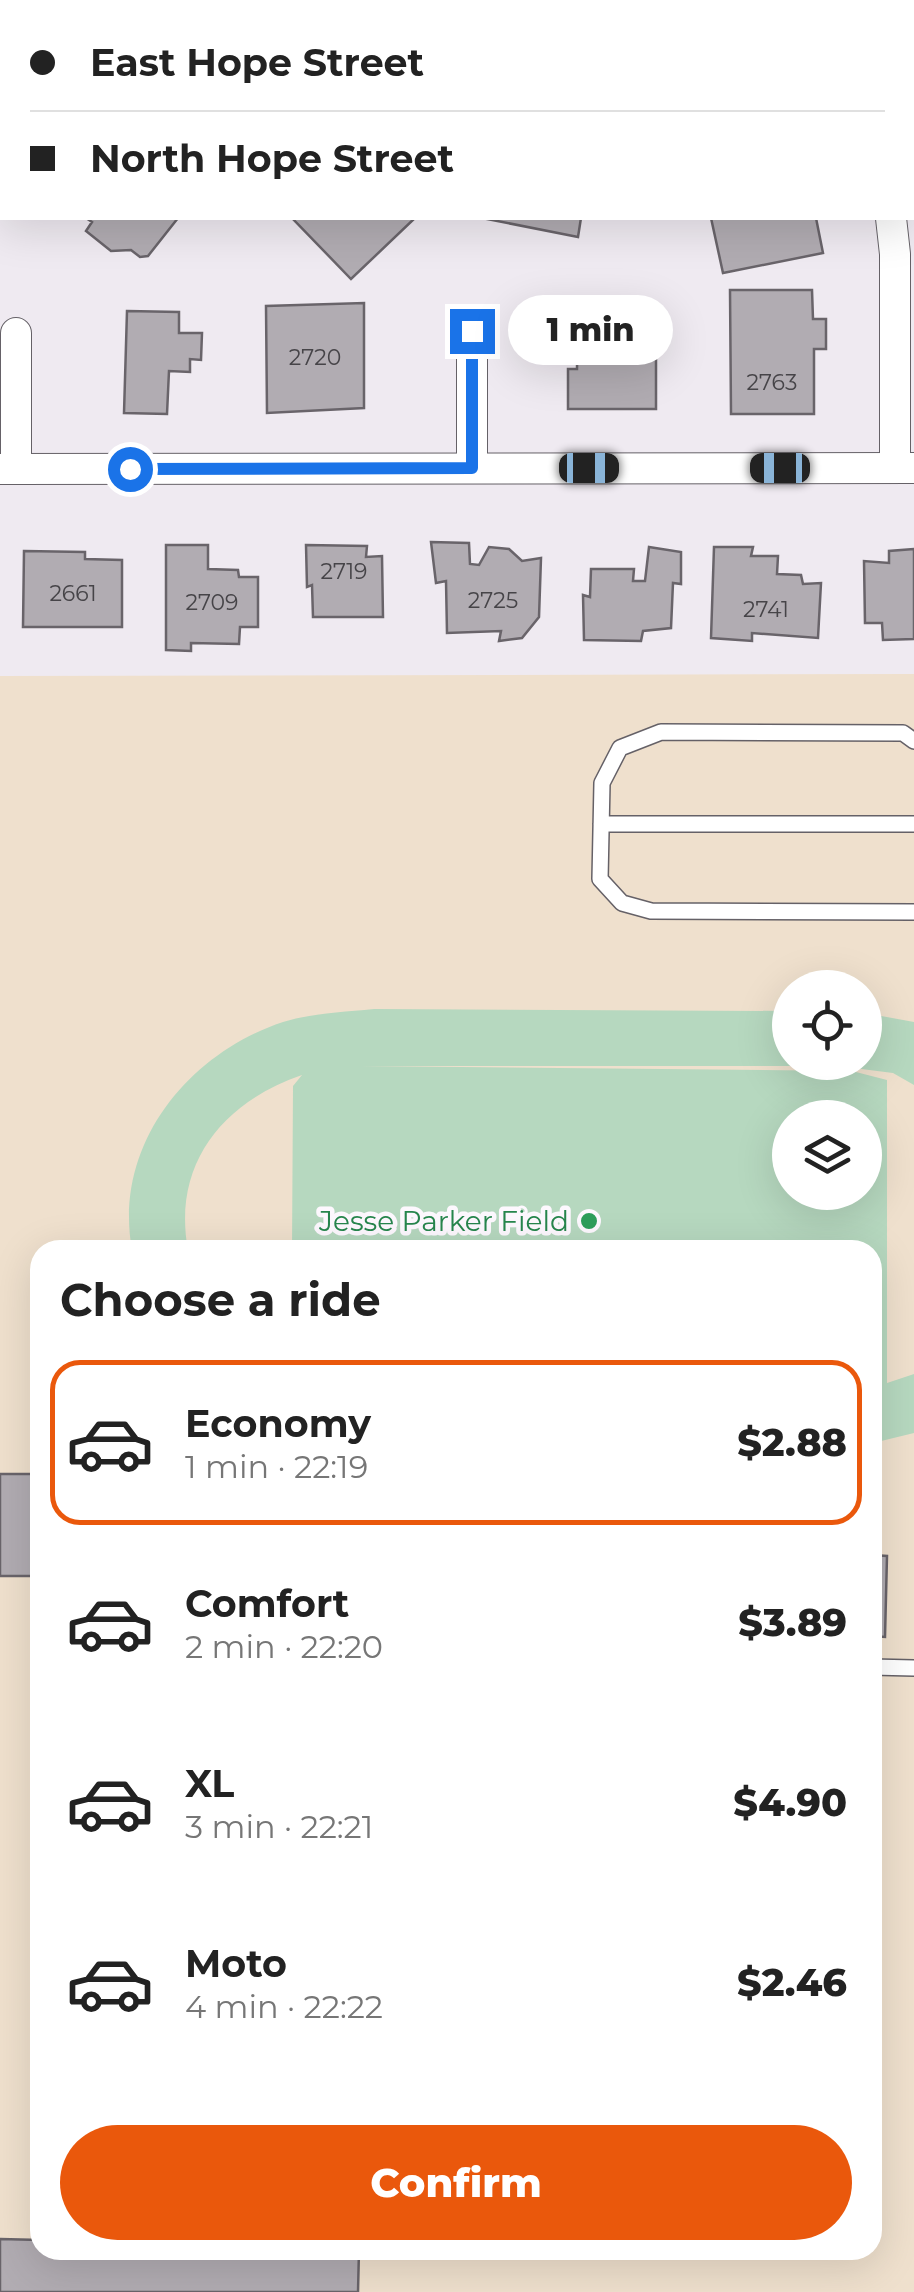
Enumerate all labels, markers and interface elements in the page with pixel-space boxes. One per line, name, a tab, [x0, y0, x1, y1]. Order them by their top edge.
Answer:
text: East Hope Street	[90, 39, 424, 86]
text: North Hope Street	[90, 135, 454, 182]
callout: 1 min	[507, 296, 672, 366]
route end	[450, 309, 495, 354]
text: 1 min	[546, 310, 635, 349]
house number: 2720	[289, 344, 341, 371]
house number: 2763	[747, 369, 797, 396]
route start	[108, 447, 153, 492]
car	[559, 453, 619, 483]
car	[750, 453, 810, 483]
house number: 2719	[321, 558, 367, 585]
house number: 2661	[49, 580, 97, 607]
house number: 2725	[468, 587, 518, 614]
house number: 2709	[186, 589, 238, 616]
house number: 2741	[743, 596, 789, 623]
map controls	[772, 970, 882, 1210]
button: locate	[772, 970, 882, 1080]
button: layers	[772, 1100, 882, 1210]
place label: Jesse Parker Field	[318, 1204, 569, 1238]
marker: Jesse Parker Field	[578, 1210, 600, 1232]
text: Choose a ride	[60, 1272, 381, 1327]
icon: car	[65, 1398, 155, 1488]
text: Economy	[185, 1400, 371, 1447]
text: $2.88	[737, 1419, 847, 1466]
text: 1 min · 22:19	[185, 1447, 368, 1486]
icon: car	[65, 1578, 155, 1668]
text: Comfort	[185, 1580, 349, 1627]
text: $3.89	[738, 1599, 847, 1646]
text: 2 min · 22:20	[185, 1627, 383, 1666]
icon: car	[65, 1758, 155, 1848]
text: XL	[185, 1760, 234, 1807]
text: $4.90	[733, 1779, 847, 1826]
text: 3 min · 22:21	[185, 1807, 373, 1846]
icon: car	[65, 1938, 155, 2028]
text: Moto	[185, 1940, 287, 1987]
text: $2.46	[737, 1959, 847, 2006]
text: 4 min · 22:22	[185, 1987, 383, 2026]
button: Confirm	[60, 2125, 852, 2240]

